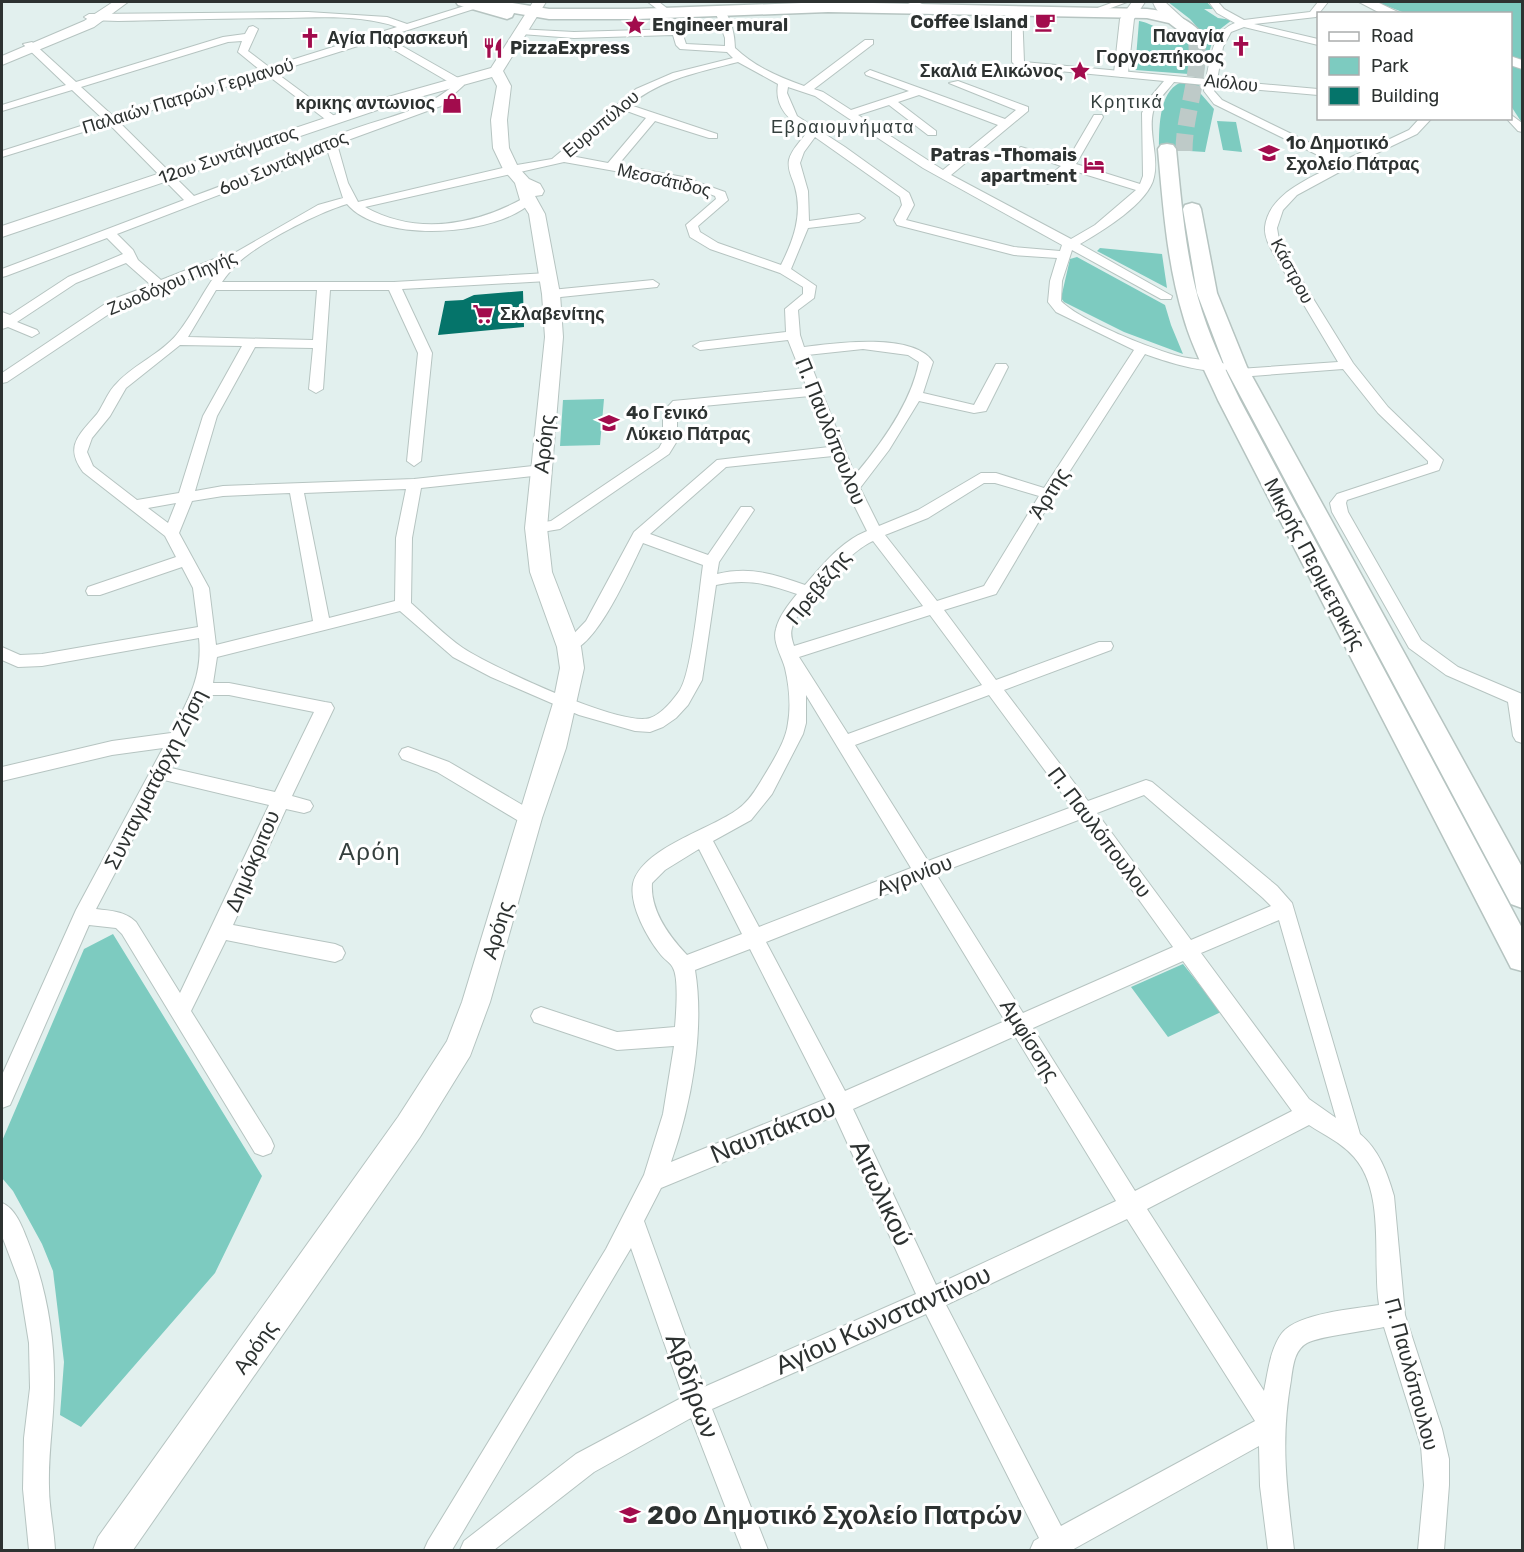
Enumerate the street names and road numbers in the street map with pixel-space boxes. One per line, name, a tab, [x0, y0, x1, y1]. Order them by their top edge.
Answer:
street label: Παλαιών Πατρών Γερμανού	[80, 53, 296, 139]
street label: Αιόλου	[1203, 69, 1259, 97]
street label: Ευρυπύλου	[558, 86, 644, 162]
street label: 12ου Συντάγματος	[156, 121, 300, 189]
street label: 6ου Συντάγματος	[215, 126, 351, 200]
street label: Μεσσάτιδος	[615, 159, 713, 202]
street label: Κάστρου	[1266, 235, 1318, 307]
street label: Ζωοδόχου Πηγής	[104, 246, 240, 320]
street label: Π. Παυλόπουλου	[790, 354, 872, 508]
street label: Αρόης	[528, 413, 560, 475]
street label: Άρτης	[1024, 463, 1074, 523]
street label: Μικρής Περιμετρικής	[1259, 474, 1371, 654]
street label: Πρεβέζης	[780, 545, 856, 629]
street label: Συνταγματάρχη Ζήση	[99, 685, 211, 873]
street label: Π. Παυλόπουλου	[1043, 762, 1157, 902]
street label: Δημόκριτου	[219, 807, 285, 915]
street label: Αγρινίου	[873, 849, 955, 901]
street label: Αρόης	[476, 898, 518, 962]
street label: Αμφίσσης	[995, 994, 1065, 1086]
street label: Ναυπάκτου	[706, 1092, 840, 1170]
street label: Αιτωλικού	[843, 1135, 919, 1251]
street label: Αγίου Κωνσταντίνου	[770, 1259, 996, 1381]
street label: Π. Παυλόπουλου	[1380, 1295, 1444, 1453]
street label: Αρόης	[228, 1315, 282, 1379]
street label: Αβδήρων	[659, 1329, 725, 1443]

